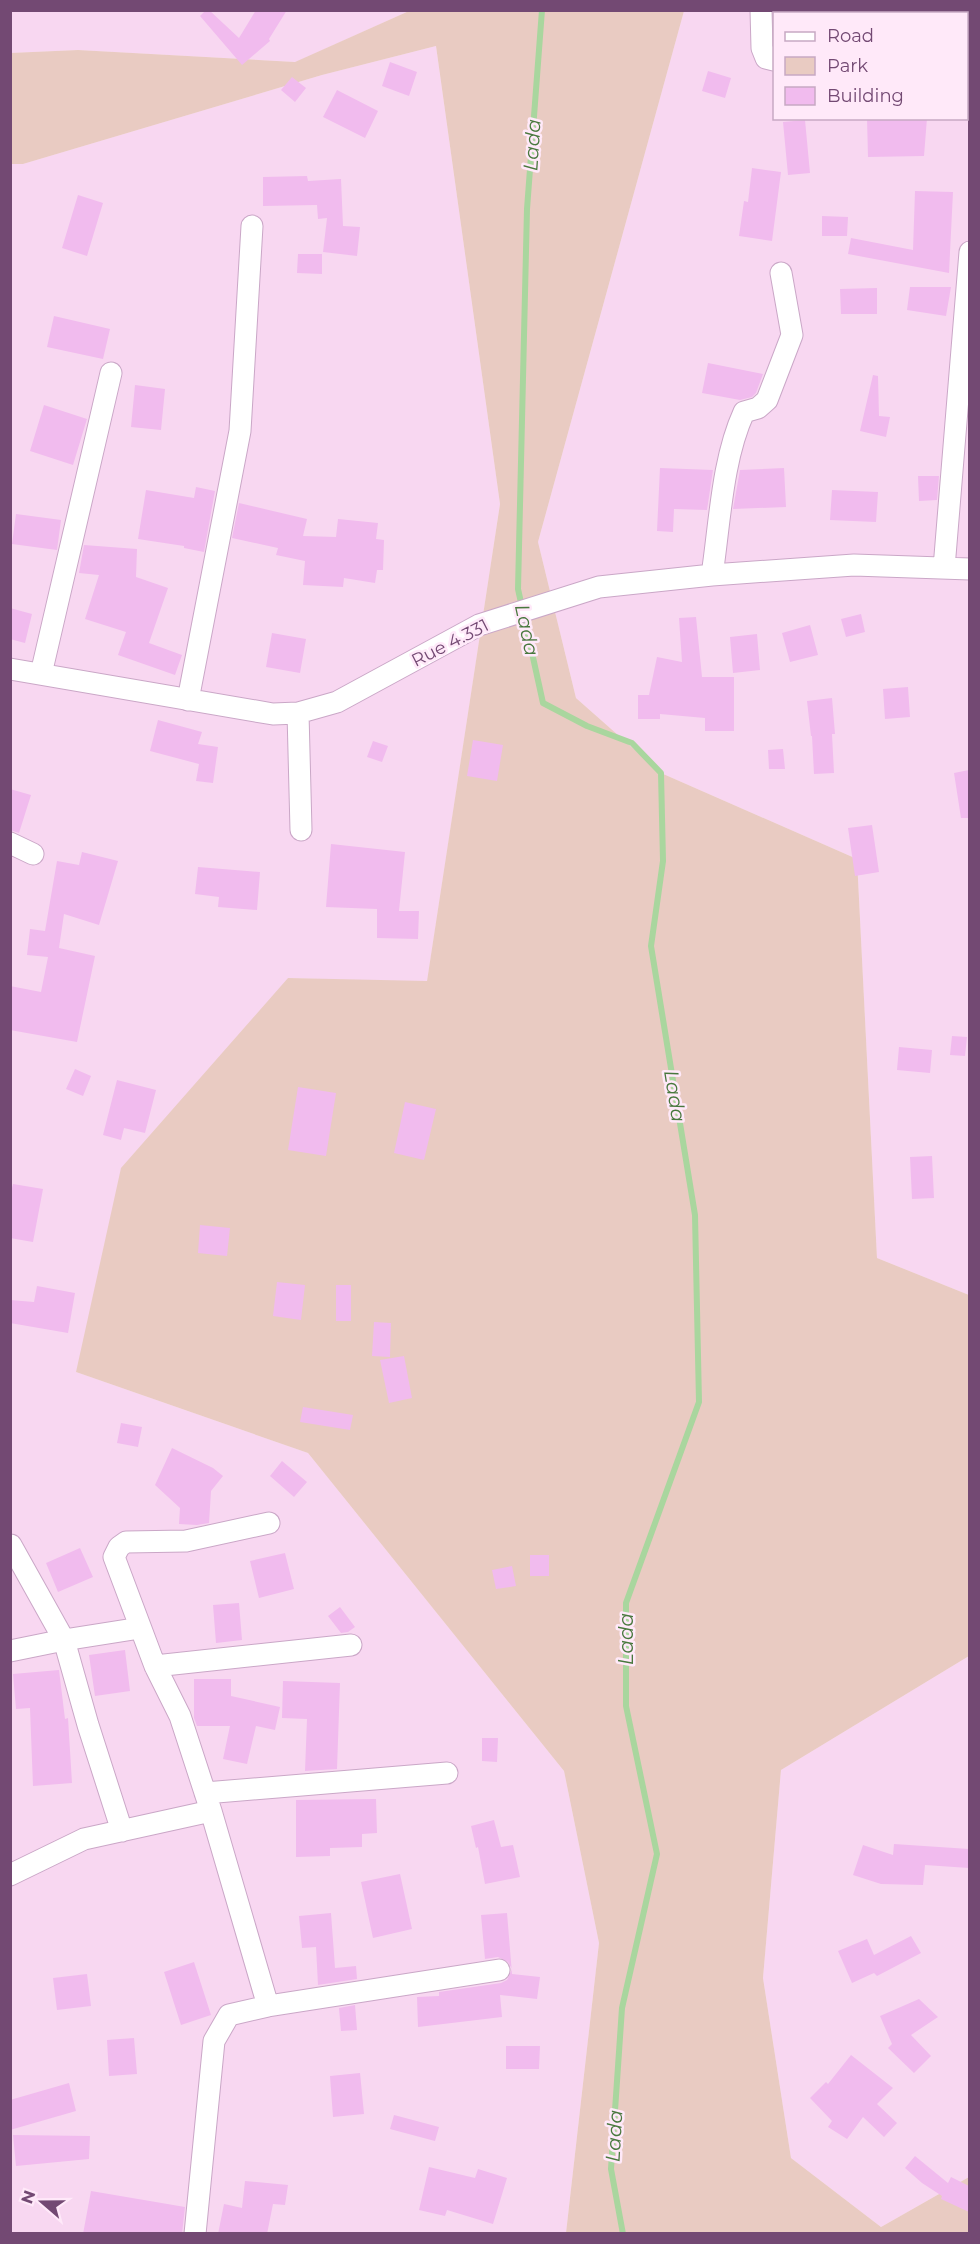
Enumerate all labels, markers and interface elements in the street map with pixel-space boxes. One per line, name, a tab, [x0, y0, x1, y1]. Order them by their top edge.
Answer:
legend	[773, 12, 968, 120]
text: Road	[827, 25, 874, 47]
text: Park	[827, 55, 868, 77]
text: Building	[827, 85, 904, 107]
water label: Lada	[518, 118, 546, 172]
water label: Lada	[510, 602, 544, 658]
street label: Rue 4.331	[408, 614, 492, 672]
water label: Lada	[659, 1068, 691, 1124]
water label: Lada	[614, 1613, 638, 1665]
water label: Lada	[601, 2109, 627, 2163]
north arrow	[12, 2172, 72, 2232]
text: N	[17, 2188, 40, 2206]

